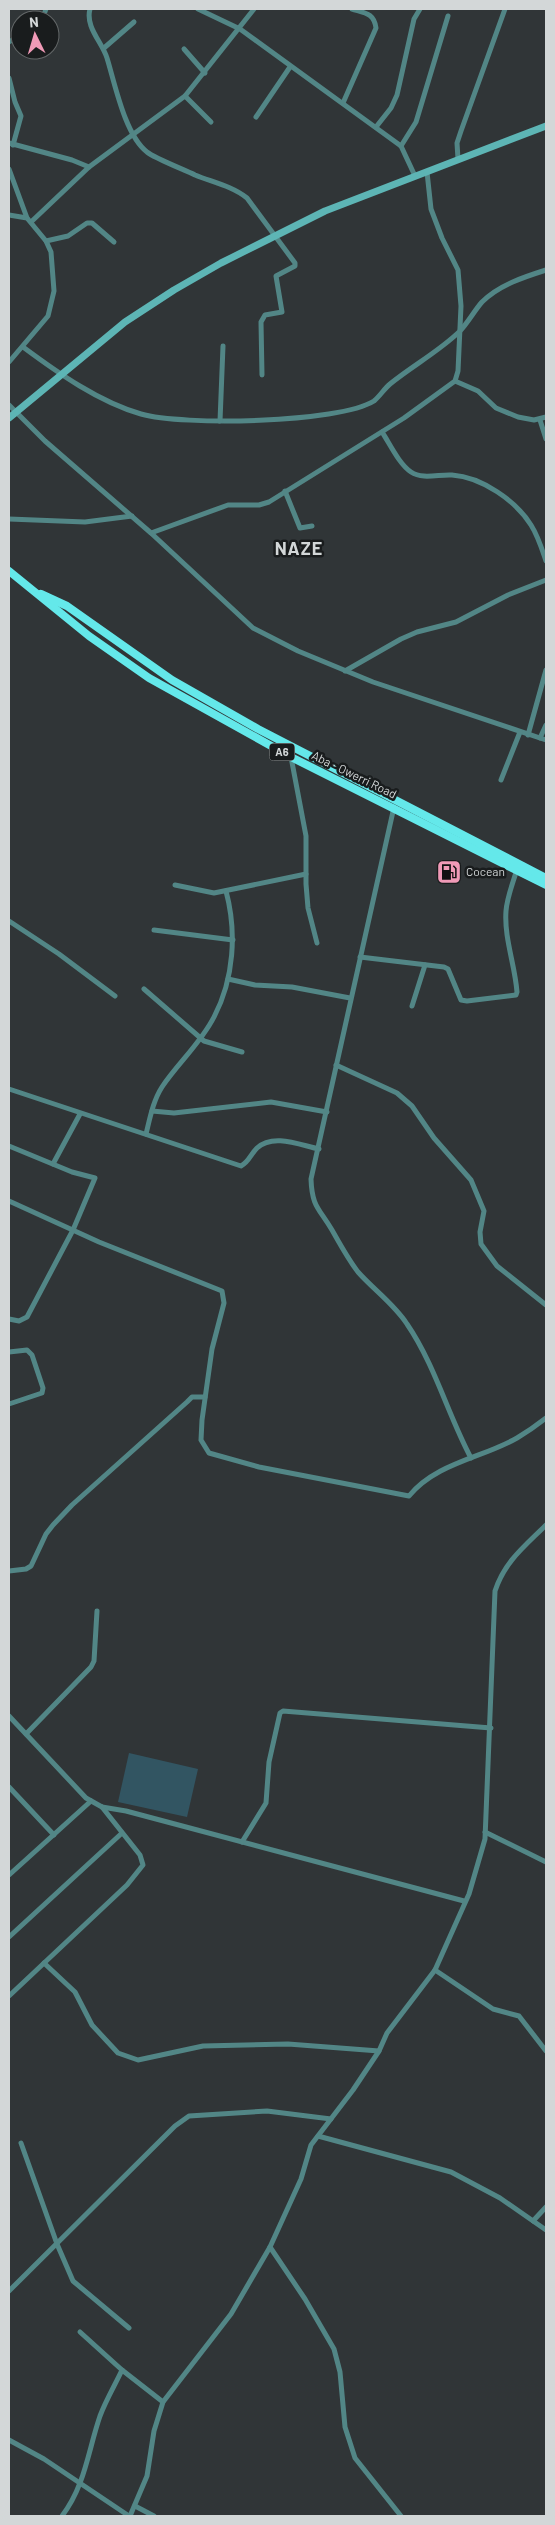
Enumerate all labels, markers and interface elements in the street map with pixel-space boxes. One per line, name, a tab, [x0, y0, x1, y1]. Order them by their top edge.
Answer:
north arrow	[10, 10, 60, 60]
text: N	[28, 13, 39, 30]
district label: NAZE	[275, 537, 323, 559]
road number: A6	[270, 744, 294, 760]
street label: Aba - Owerri Road	[310, 748, 399, 801]
fuel station icon: Cocean	[436, 859, 462, 885]
place label: Cocean	[466, 864, 505, 878]

